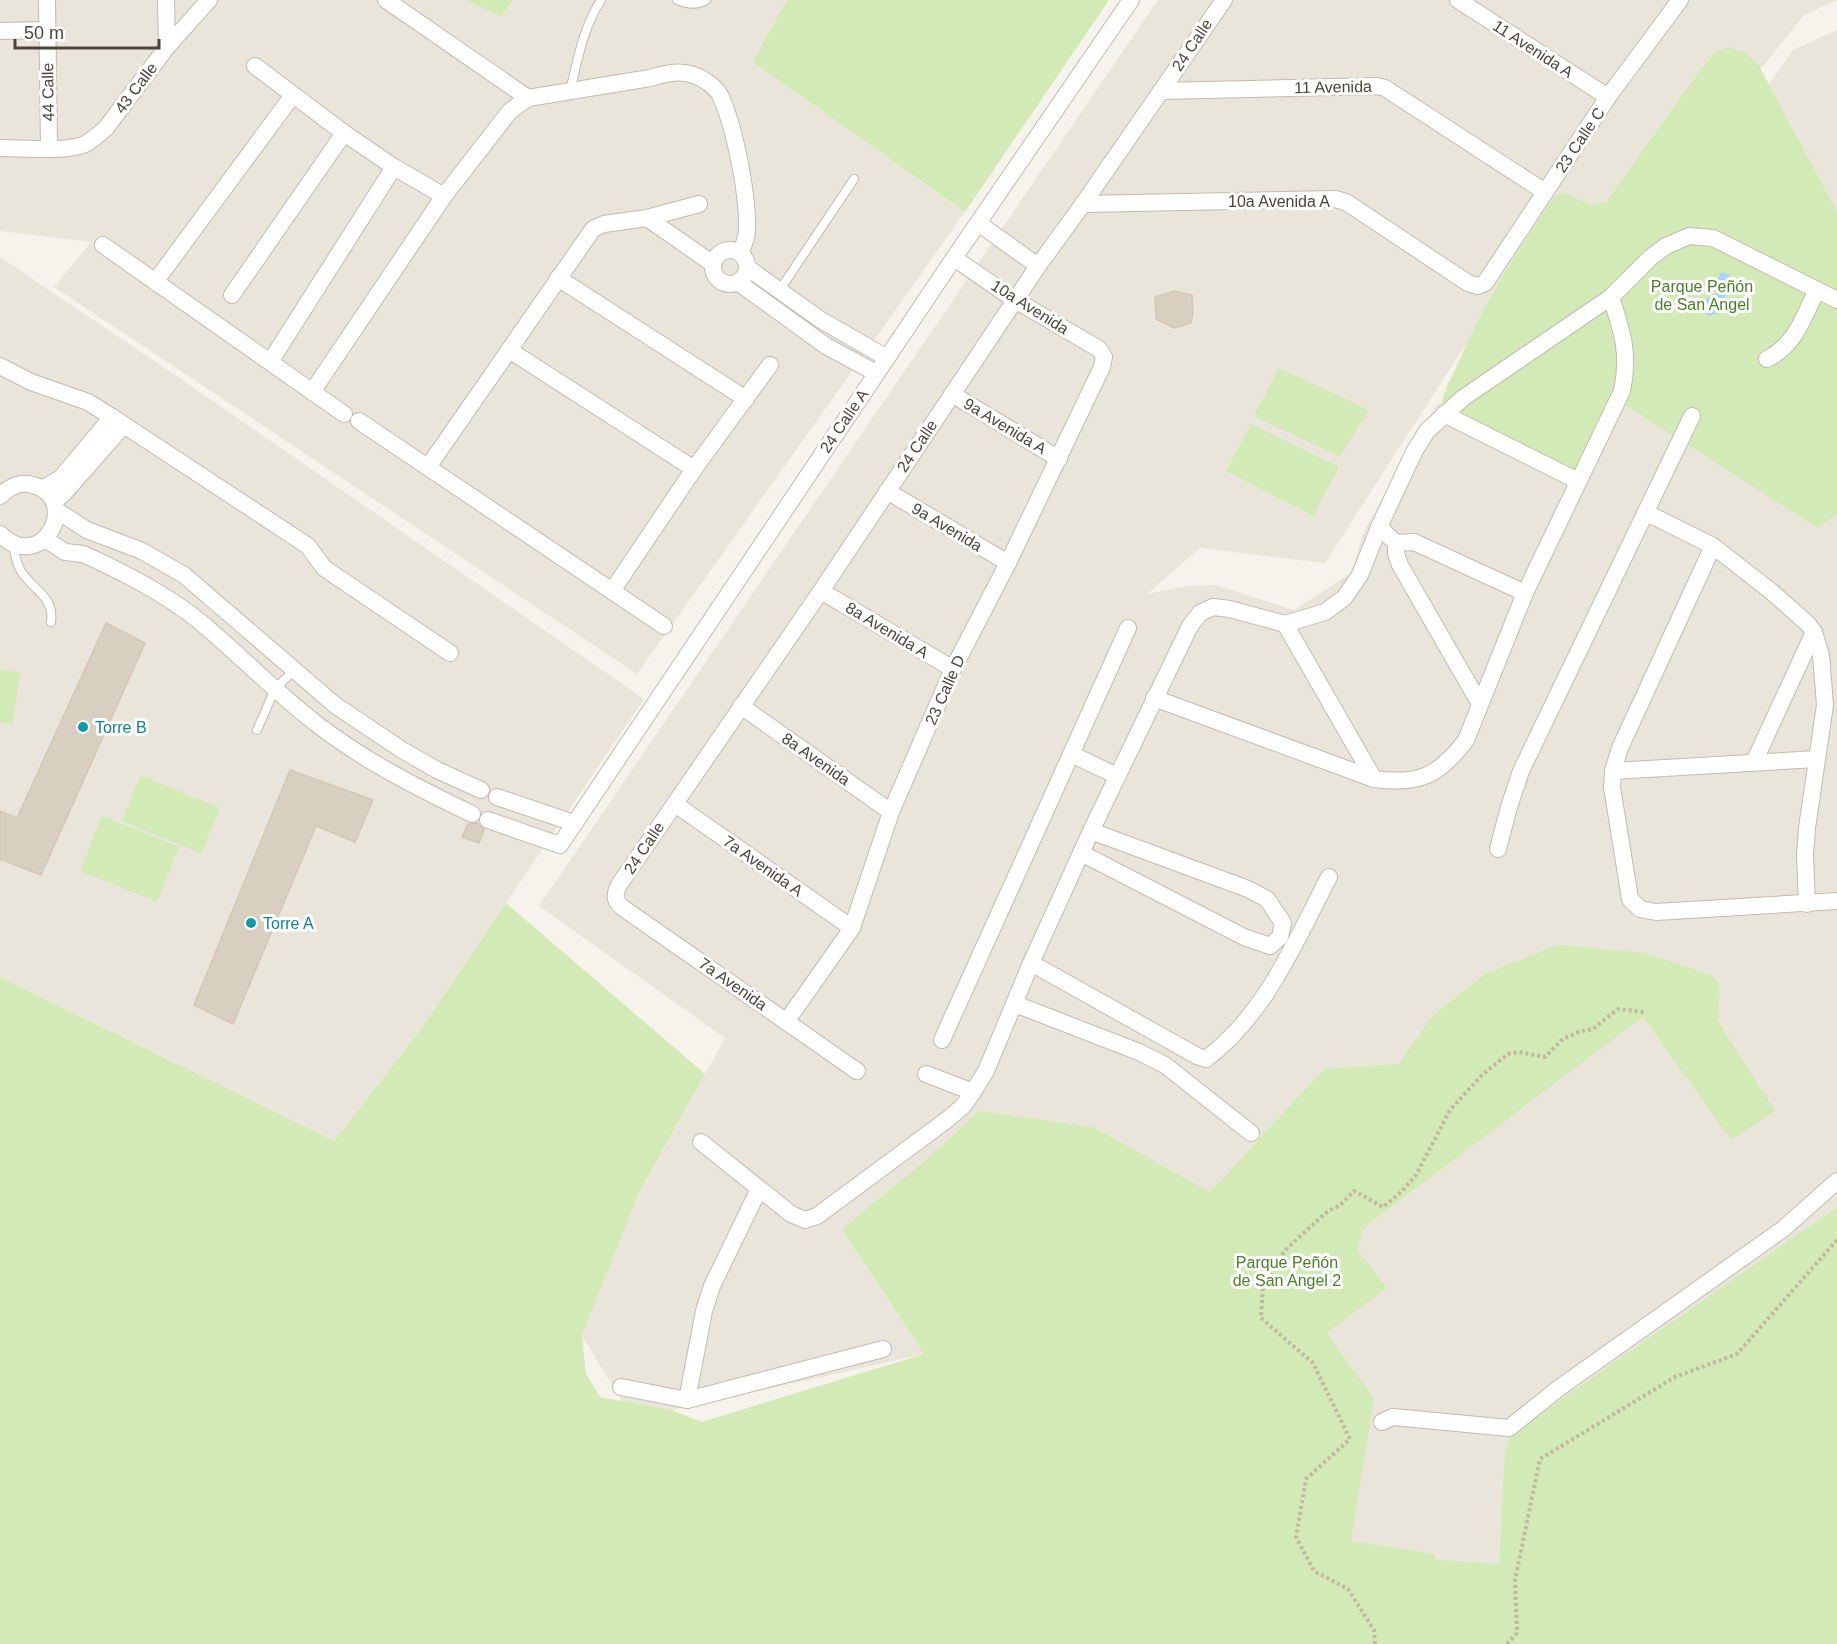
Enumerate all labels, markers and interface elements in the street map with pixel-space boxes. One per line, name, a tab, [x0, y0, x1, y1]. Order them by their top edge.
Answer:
scale bar	[15, 12, 159, 50]
street label: 24 Calle	[1169, 16, 1216, 74]
street label: 11 Avenida A	[1490, 17, 1576, 81]
text: 50 m	[24, 23, 64, 43]
street label: 43 Calle	[112, 59, 161, 117]
street label: 44 Calle	[39, 62, 57, 121]
street label: 11 Avenida	[1294, 78, 1372, 96]
street label: 23 Calle C	[1552, 104, 1608, 176]
street label: 10a Avenida A	[1228, 193, 1330, 210]
street label: 10a Avenida	[988, 277, 1072, 338]
park label: Parque Peñón de San Angel	[1651, 278, 1753, 313]
street label: 24 Calle A	[817, 386, 872, 456]
street label: 9a Avenida A	[961, 395, 1050, 457]
street label: 24 Calle	[894, 417, 941, 475]
street label: 9a Avenida	[909, 499, 985, 555]
street label: 8a Avenida A	[843, 599, 932, 661]
street label: 23 Calle D	[922, 652, 968, 728]
place label: Torre B	[95, 719, 147, 736]
marker: Torre B	[76, 720, 90, 734]
street label: 8a Avenida	[779, 729, 853, 789]
street label: 24 Calle	[621, 819, 668, 877]
street label: 7a Avenida A	[720, 832, 806, 900]
place label: Torre A	[263, 915, 314, 932]
marker: Torre A	[244, 916, 258, 930]
street label: 7a Avenida	[696, 954, 770, 1014]
park label: Parque Peñón de San Angel 2	[1233, 1254, 1341, 1289]

